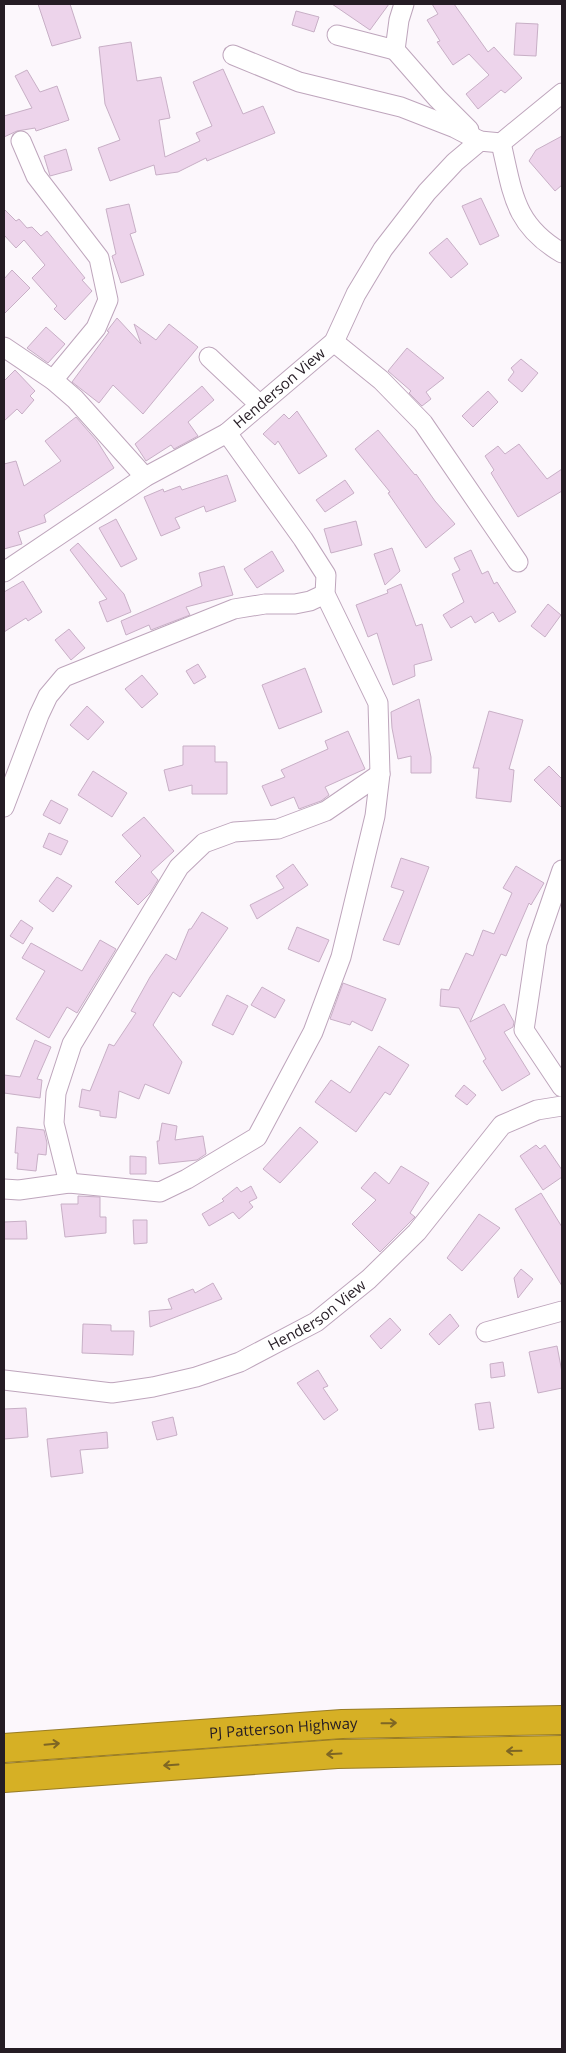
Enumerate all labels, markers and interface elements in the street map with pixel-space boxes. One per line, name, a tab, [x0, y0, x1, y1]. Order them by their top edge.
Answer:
street label: Henderson View	[229, 343, 329, 432]
street label: Henderson View	[264, 1274, 370, 1355]
street label: PJ Patterson Highway	[208, 1713, 358, 1742]
one-way arrow	[381, 1719, 397, 1728]
one-way arrow	[44, 1740, 60, 1749]
one-way arrow	[506, 1746, 522, 1755]
one-way arrow	[326, 1750, 342, 1759]
one-way arrow	[164, 1760, 180, 1770]

